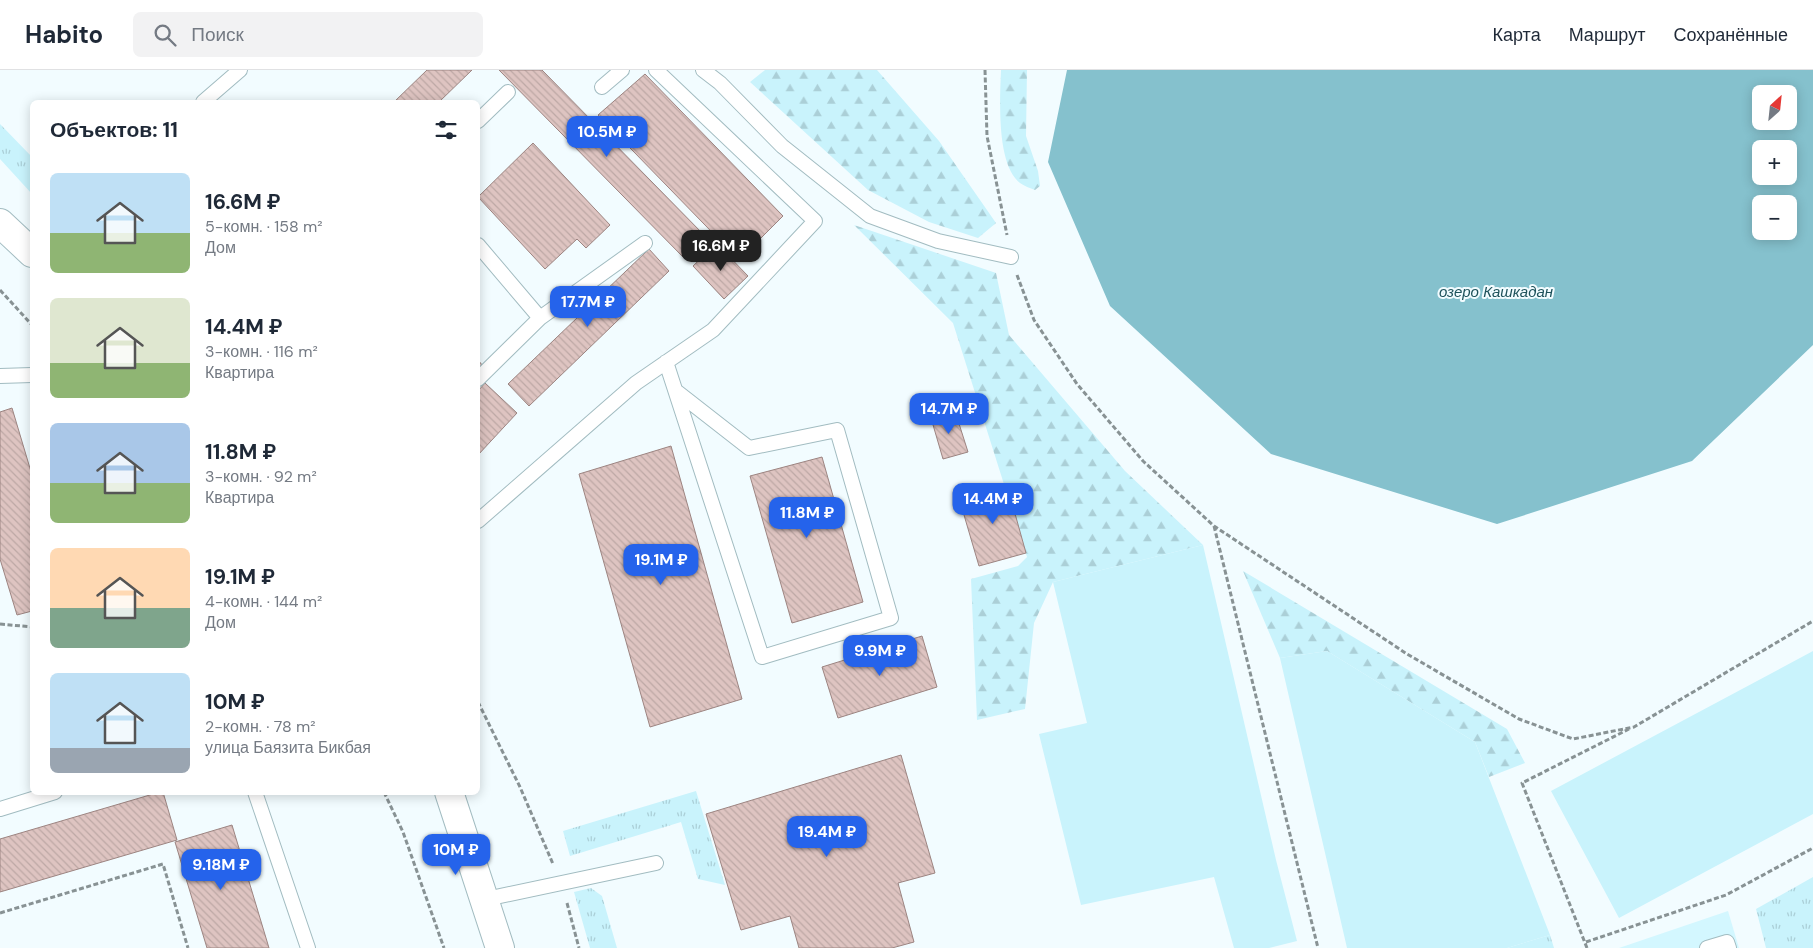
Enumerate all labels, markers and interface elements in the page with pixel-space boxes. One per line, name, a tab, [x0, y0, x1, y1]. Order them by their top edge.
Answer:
search box	[133, 12, 483, 57]
text: Habito	[25, 19, 103, 50]
icon: search	[151, 21, 179, 49]
text: Поиск	[191, 22, 244, 47]
text: Карта	[1493, 23, 1541, 47]
text: Маршрут	[1569, 23, 1645, 47]
text: Сохранённые	[1673, 23, 1788, 47]
north arrow	[1752, 85, 1798, 130]
map controls	[1752, 85, 1797, 240]
text: Объектов: 11	[50, 116, 178, 144]
icon: filters	[432, 116, 460, 144]
pin: 10.5M ₽	[561, 116, 653, 158]
text: 10.5M ₽	[578, 121, 636, 142]
button: +	[1752, 140, 1797, 185]
text: 16.6M ₽	[205, 188, 281, 216]
icon: home	[90, 193, 150, 253]
button: −	[1752, 195, 1797, 240]
text: 5-комн. · 158 m²	[205, 216, 322, 237]
pin: 16.6M ₽	[675, 230, 767, 272]
text: 16.6M ₽	[692, 235, 750, 256]
text: Дом	[205, 237, 236, 258]
water label: озеро Кашкадан	[1439, 282, 1553, 302]
pin: 17.7M ₽	[542, 286, 634, 328]
text: 17.7M ₽	[561, 291, 615, 312]
text: 14.4M ₽	[205, 313, 283, 341]
icon: home	[90, 318, 150, 378]
text: 3-комн. · 116 m²	[205, 341, 318, 362]
text: Квартира	[205, 362, 274, 383]
pin: 14.7M ₽	[903, 392, 995, 435]
text: 14.7M ₽	[921, 398, 977, 419]
text: 11.8M ₽	[205, 438, 276, 466]
icon: home	[90, 443, 150, 503]
text: 3-комн. · 92 m²	[205, 466, 317, 487]
pin: 14.4M ₽	[947, 482, 1039, 525]
text: Квартира	[205, 487, 274, 508]
text: 14.4M ₽	[963, 488, 1023, 509]
pin: 11.8M ₽	[761, 496, 853, 539]
text: 11.8M ₽	[780, 502, 834, 523]
pin: 19.1M ₽	[615, 544, 707, 586]
text: 19.1M ₽	[634, 549, 688, 570]
text: 19.1M ₽	[205, 563, 275, 591]
icon: home	[90, 568, 150, 628]
text: 4-комн. · 144 m²	[205, 591, 322, 612]
text: Дом	[205, 612, 236, 633]
pin: 9.9M ₽	[839, 634, 921, 677]
text: 9.9M ₽	[854, 640, 906, 661]
text: 10M ₽	[205, 688, 265, 716]
icon: home	[90, 693, 150, 753]
text: 2-комн. · 78 m²	[205, 716, 315, 737]
text: улица Баязита Бикбая	[205, 737, 371, 758]
pin: 19.4M ₽	[781, 816, 873, 858]
text: 19.4M ₽	[798, 821, 856, 842]
pin: 10M ₽	[421, 834, 491, 876]
text: 10M ₽	[433, 839, 479, 860]
pin: 9.18M ₽	[175, 848, 267, 891]
text: 9.18M ₽	[192, 854, 250, 875]

